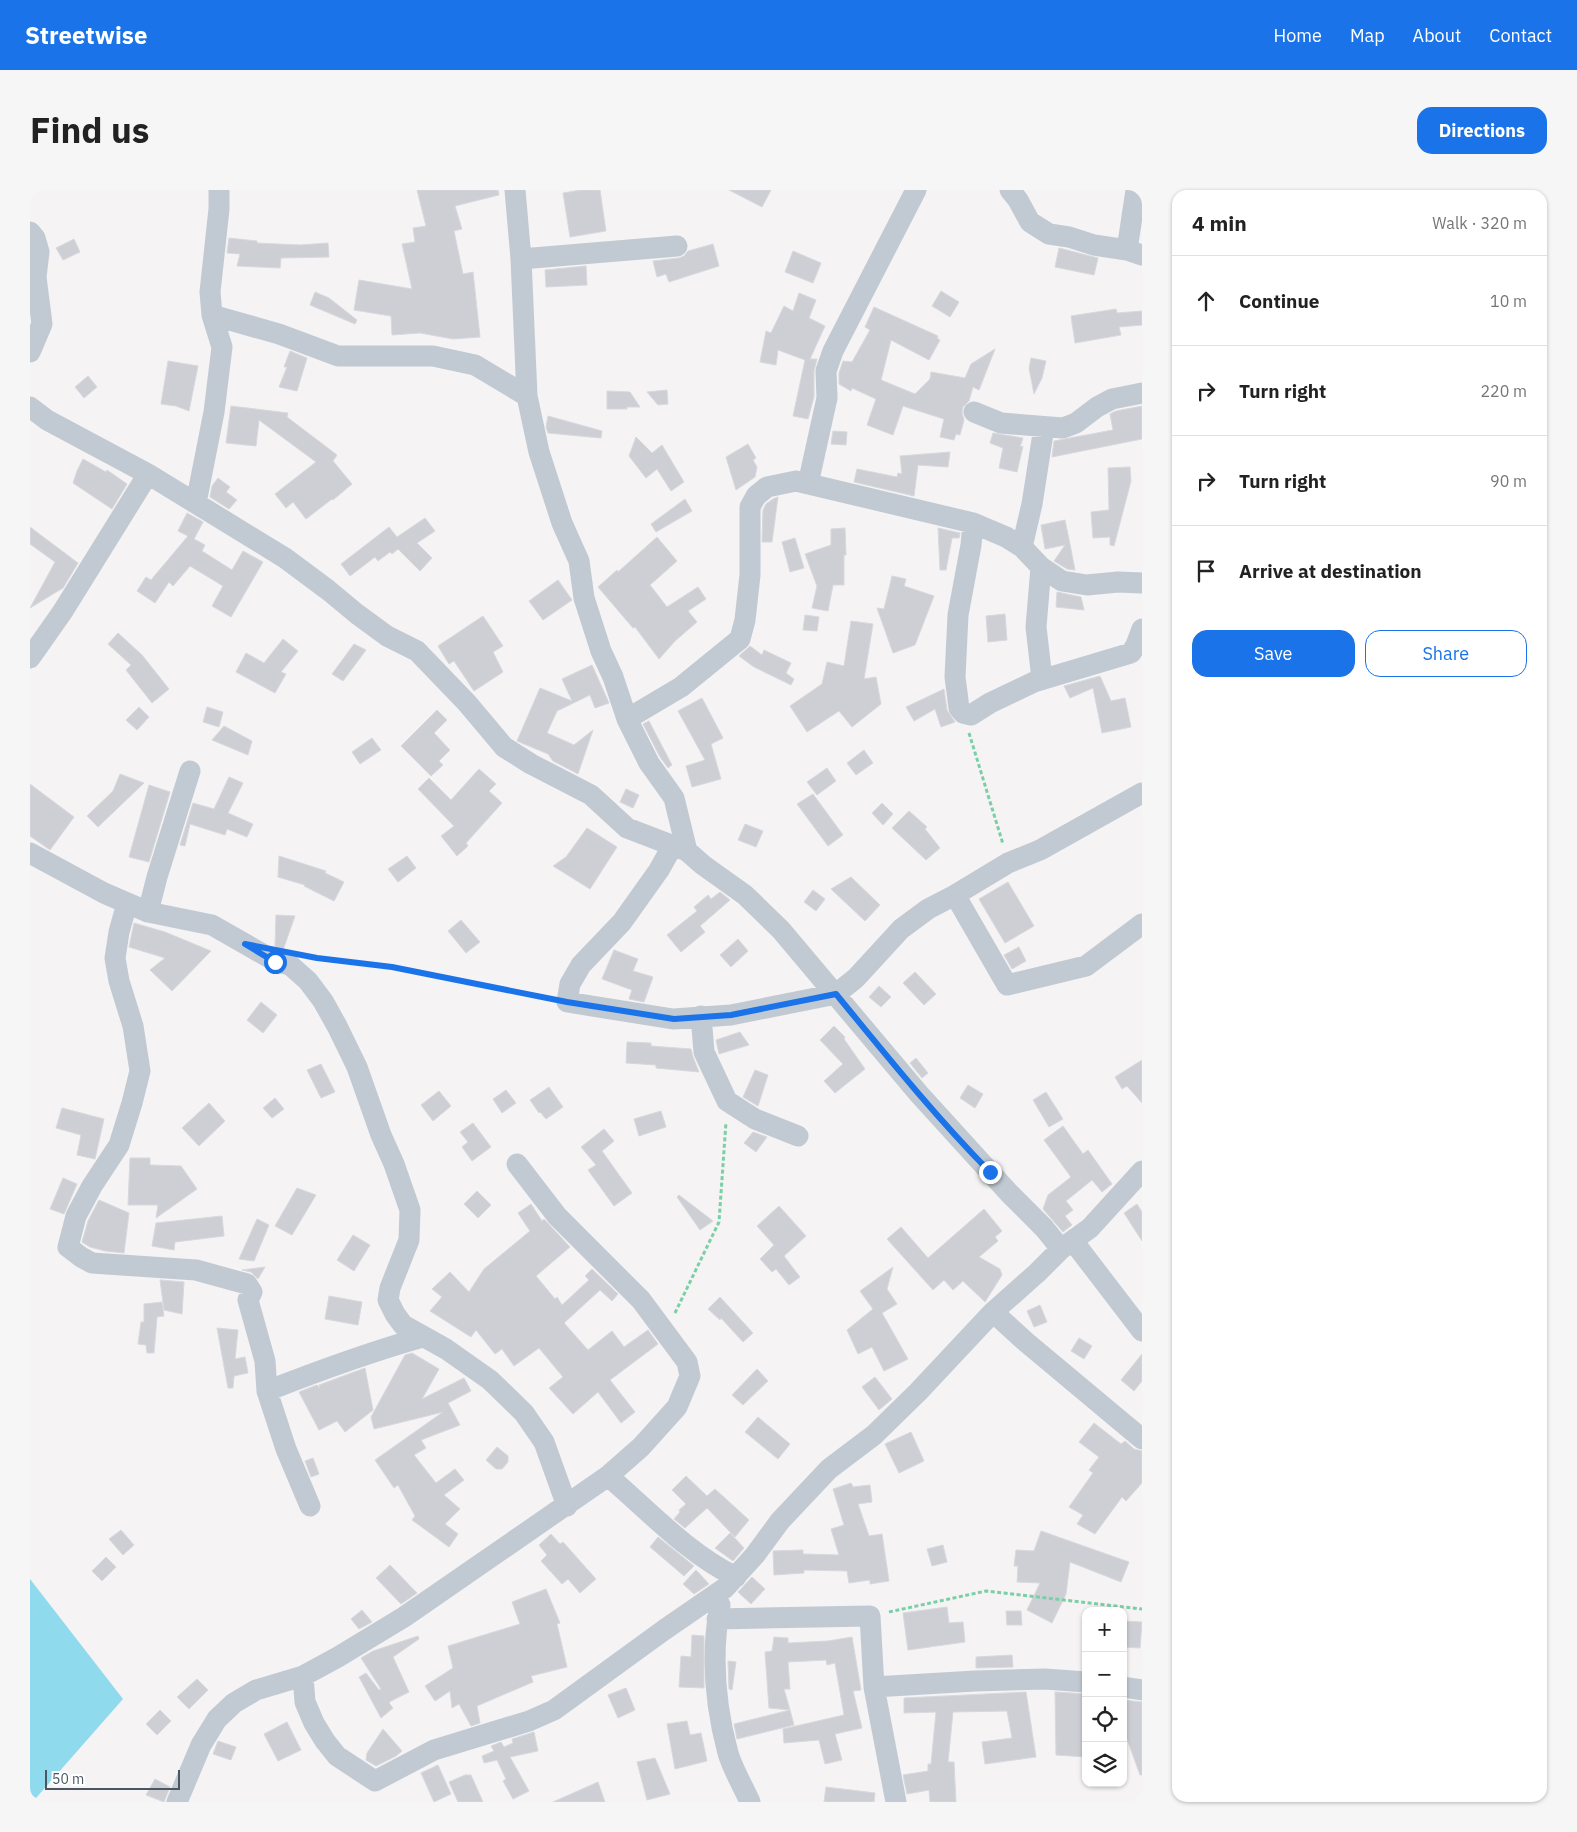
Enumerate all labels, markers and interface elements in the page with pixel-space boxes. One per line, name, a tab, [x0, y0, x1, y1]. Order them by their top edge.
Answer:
text: Streetwise	[25, 19, 147, 51]
text: Home	[1274, 24, 1322, 47]
text: Map	[1350, 24, 1385, 47]
text: About	[1413, 24, 1461, 47]
text: Contact	[1489, 24, 1552, 47]
text: Find us	[30, 107, 149, 153]
button: Directions	[1417, 107, 1547, 154]
text: 4 min	[1192, 209, 1247, 237]
text: Walk · 320 m	[1432, 213, 1527, 233]
icon: ahead	[1192, 287, 1220, 315]
text: Continue	[1239, 289, 1319, 313]
text: 10 m	[1490, 291, 1527, 311]
icon: right	[1192, 377, 1220, 405]
text: Turn right	[1239, 379, 1326, 403]
text: 220 m	[1480, 381, 1527, 401]
icon: right	[1192, 467, 1220, 495]
text: Turn right	[1239, 469, 1326, 493]
text: 90 m	[1490, 471, 1527, 491]
icon: arrive	[1192, 557, 1220, 585]
text: Arrive at destination	[1239, 559, 1422, 583]
button: Save	[1192, 630, 1355, 677]
button: Share	[1365, 630, 1527, 677]
route start	[264, 951, 287, 974]
route end	[979, 1161, 1002, 1184]
map controls	[1082, 1607, 1127, 1787]
button: +	[1082, 1607, 1127, 1652]
button: −	[1082, 1652, 1127, 1697]
button: locate	[1082, 1697, 1127, 1742]
button: layers	[1082, 1742, 1127, 1787]
scale bar	[45, 1767, 180, 1790]
text: 50 m	[52, 1770, 84, 1788]

